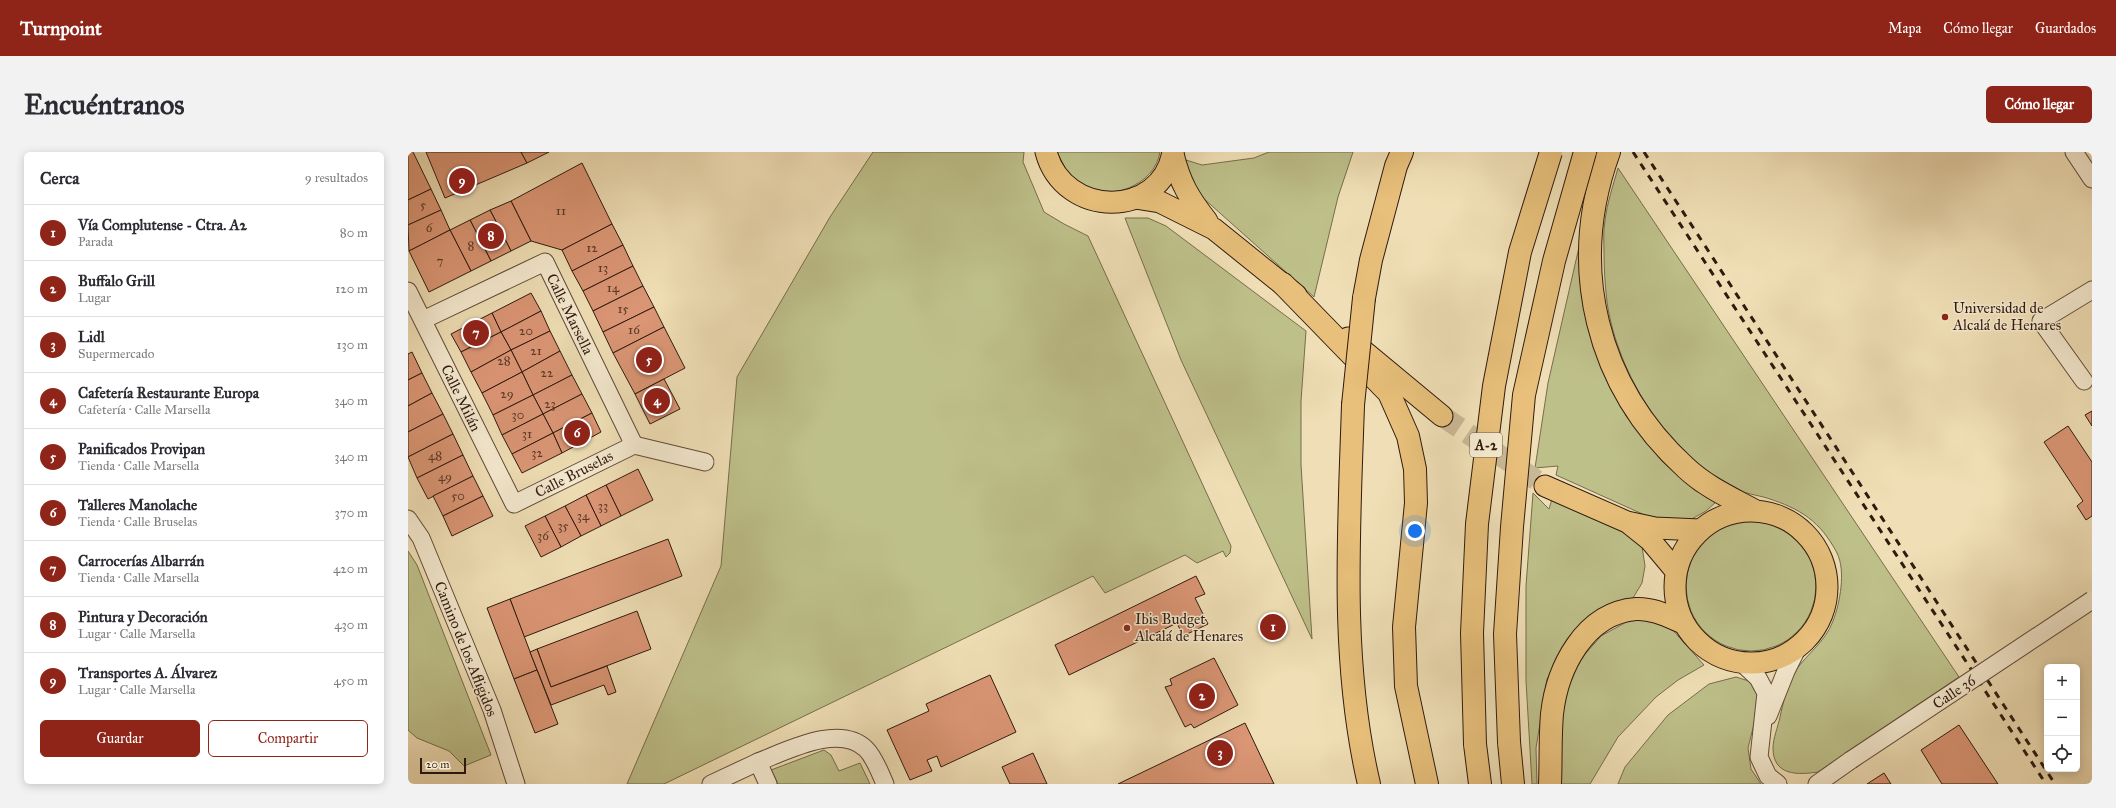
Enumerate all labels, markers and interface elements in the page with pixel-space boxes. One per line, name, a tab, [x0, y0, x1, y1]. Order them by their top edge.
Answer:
text: Turnpoint	[20, 17, 102, 40]
text: Mapa	[1888, 20, 1921, 37]
text: Cómo llegar	[1943, 20, 2013, 37]
text: Guardados	[2035, 20, 2096, 37]
button: Cómo llegar	[1986, 86, 2092, 123]
text: Encuéntranos	[24, 87, 185, 122]
pin: 9	[449, 166, 475, 196]
text: Cerca	[40, 168, 79, 189]
text: 9 resultados	[305, 170, 368, 186]
house number: 5	[420, 197, 426, 213]
house number: 11	[556, 203, 566, 219]
text: Vía Complutense - Ctra. A2	[78, 216, 247, 234]
house number: 6	[426, 220, 433, 236]
pin: 8	[478, 221, 504, 251]
text: 1	[50, 225, 56, 241]
text: 80 m	[340, 225, 368, 241]
text: Parada	[78, 234, 113, 250]
house number: 8	[468, 238, 475, 254]
house number: 12	[586, 240, 598, 256]
house number: 7	[437, 253, 444, 269]
house number: 13	[598, 260, 608, 276]
street label: Calle Marsella	[543, 271, 598, 358]
text: Buffalo Grill	[78, 272, 155, 290]
house number: 14	[607, 280, 620, 296]
text: 2	[50, 281, 56, 297]
text: 120 m	[335, 281, 368, 297]
text: Lugar	[78, 290, 111, 306]
place label: Universidad de Alcalá de Henares	[1952, 299, 2061, 334]
house number: 15	[617, 301, 629, 317]
marker: Universidad de Alcalá de Henares	[1940, 312, 1950, 322]
pin: 7	[463, 318, 489, 348]
house number: 16	[628, 322, 640, 338]
house number: 20	[519, 323, 533, 339]
text: Lidl	[78, 328, 105, 346]
text: 3	[50, 337, 56, 353]
text: 130 m	[336, 337, 368, 353]
house number: 21	[530, 343, 542, 359]
pin: 5	[636, 345, 662, 375]
text: Supermercado	[78, 346, 154, 362]
house number: 28	[497, 353, 511, 369]
street label: Calle Milán	[437, 362, 485, 434]
house number: 22	[541, 365, 554, 381]
text: Cafetería Restaurante Europa	[78, 384, 259, 402]
house number: 29	[500, 386, 514, 402]
pin: 4	[644, 386, 670, 416]
text: 4	[49, 393, 57, 409]
text: 340 m	[334, 393, 368, 409]
house number: 23	[544, 396, 556, 412]
text: Cafetería · Calle Marsella	[78, 402, 210, 418]
house number: 30	[512, 407, 524, 423]
pin: 6	[564, 418, 590, 448]
house number: 31	[522, 426, 532, 442]
road number: A-2	[1470, 433, 1502, 457]
text: Panificados Provipan	[78, 440, 205, 458]
house number: 32	[531, 445, 543, 461]
street label: Calle Bruselas	[532, 447, 616, 501]
house number: 48	[428, 448, 442, 464]
text: 5	[50, 449, 56, 465]
text: 340 m	[334, 449, 368, 465]
text: Tienda · Calle Marsella	[78, 458, 199, 474]
house number: 49	[438, 469, 452, 485]
house number: 50	[451, 488, 465, 504]
text: Talleres Manolache	[78, 496, 197, 514]
house number: 33	[598, 498, 608, 514]
text: 6	[50, 505, 56, 521]
text: 370 m	[335, 505, 368, 521]
house number: 34	[577, 508, 590, 524]
text: Tienda · Calle Bruselas	[78, 514, 197, 530]
house number: 35	[557, 518, 569, 534]
your location	[1405, 521, 1425, 541]
house number: 36	[537, 528, 549, 544]
text: Carrocerías Albarrán	[78, 552, 204, 570]
text: 7	[50, 561, 56, 577]
text: 420 m	[333, 561, 368, 577]
text: Tienda · Calle Marsella	[78, 570, 199, 586]
street label: Camino de los Afligidos	[431, 579, 501, 719]
text: Pintura y Decoración	[78, 608, 208, 626]
place label: Ibis Budget Alcalá de Henares	[1134, 610, 1243, 645]
pin: 1	[1260, 612, 1286, 642]
text: 8	[50, 617, 56, 633]
text: 430 m	[334, 617, 368, 633]
marker: Ibis Budget Alcalá de Henares	[1122, 623, 1132, 633]
text: Lugar · Calle Marsella	[78, 626, 195, 642]
text: Transportes A. Álvarez	[78, 664, 217, 682]
map controls	[2044, 664, 2080, 772]
button: +	[2044, 664, 2080, 700]
street label: Calle 36	[1929, 670, 1980, 713]
text: 9	[50, 673, 56, 689]
text: 450 m	[333, 673, 368, 689]
pin: 2	[1189, 681, 1215, 711]
text: Lugar · Calle Marsella	[78, 682, 195, 698]
button: −	[2044, 700, 2080, 736]
button: Guardar	[40, 720, 200, 757]
button: Compartir	[208, 720, 368, 757]
button: locate	[2044, 736, 2080, 772]
pin: 3	[1207, 738, 1233, 768]
scale bar	[420, 756, 466, 775]
text: 20 m	[426, 758, 449, 771]

